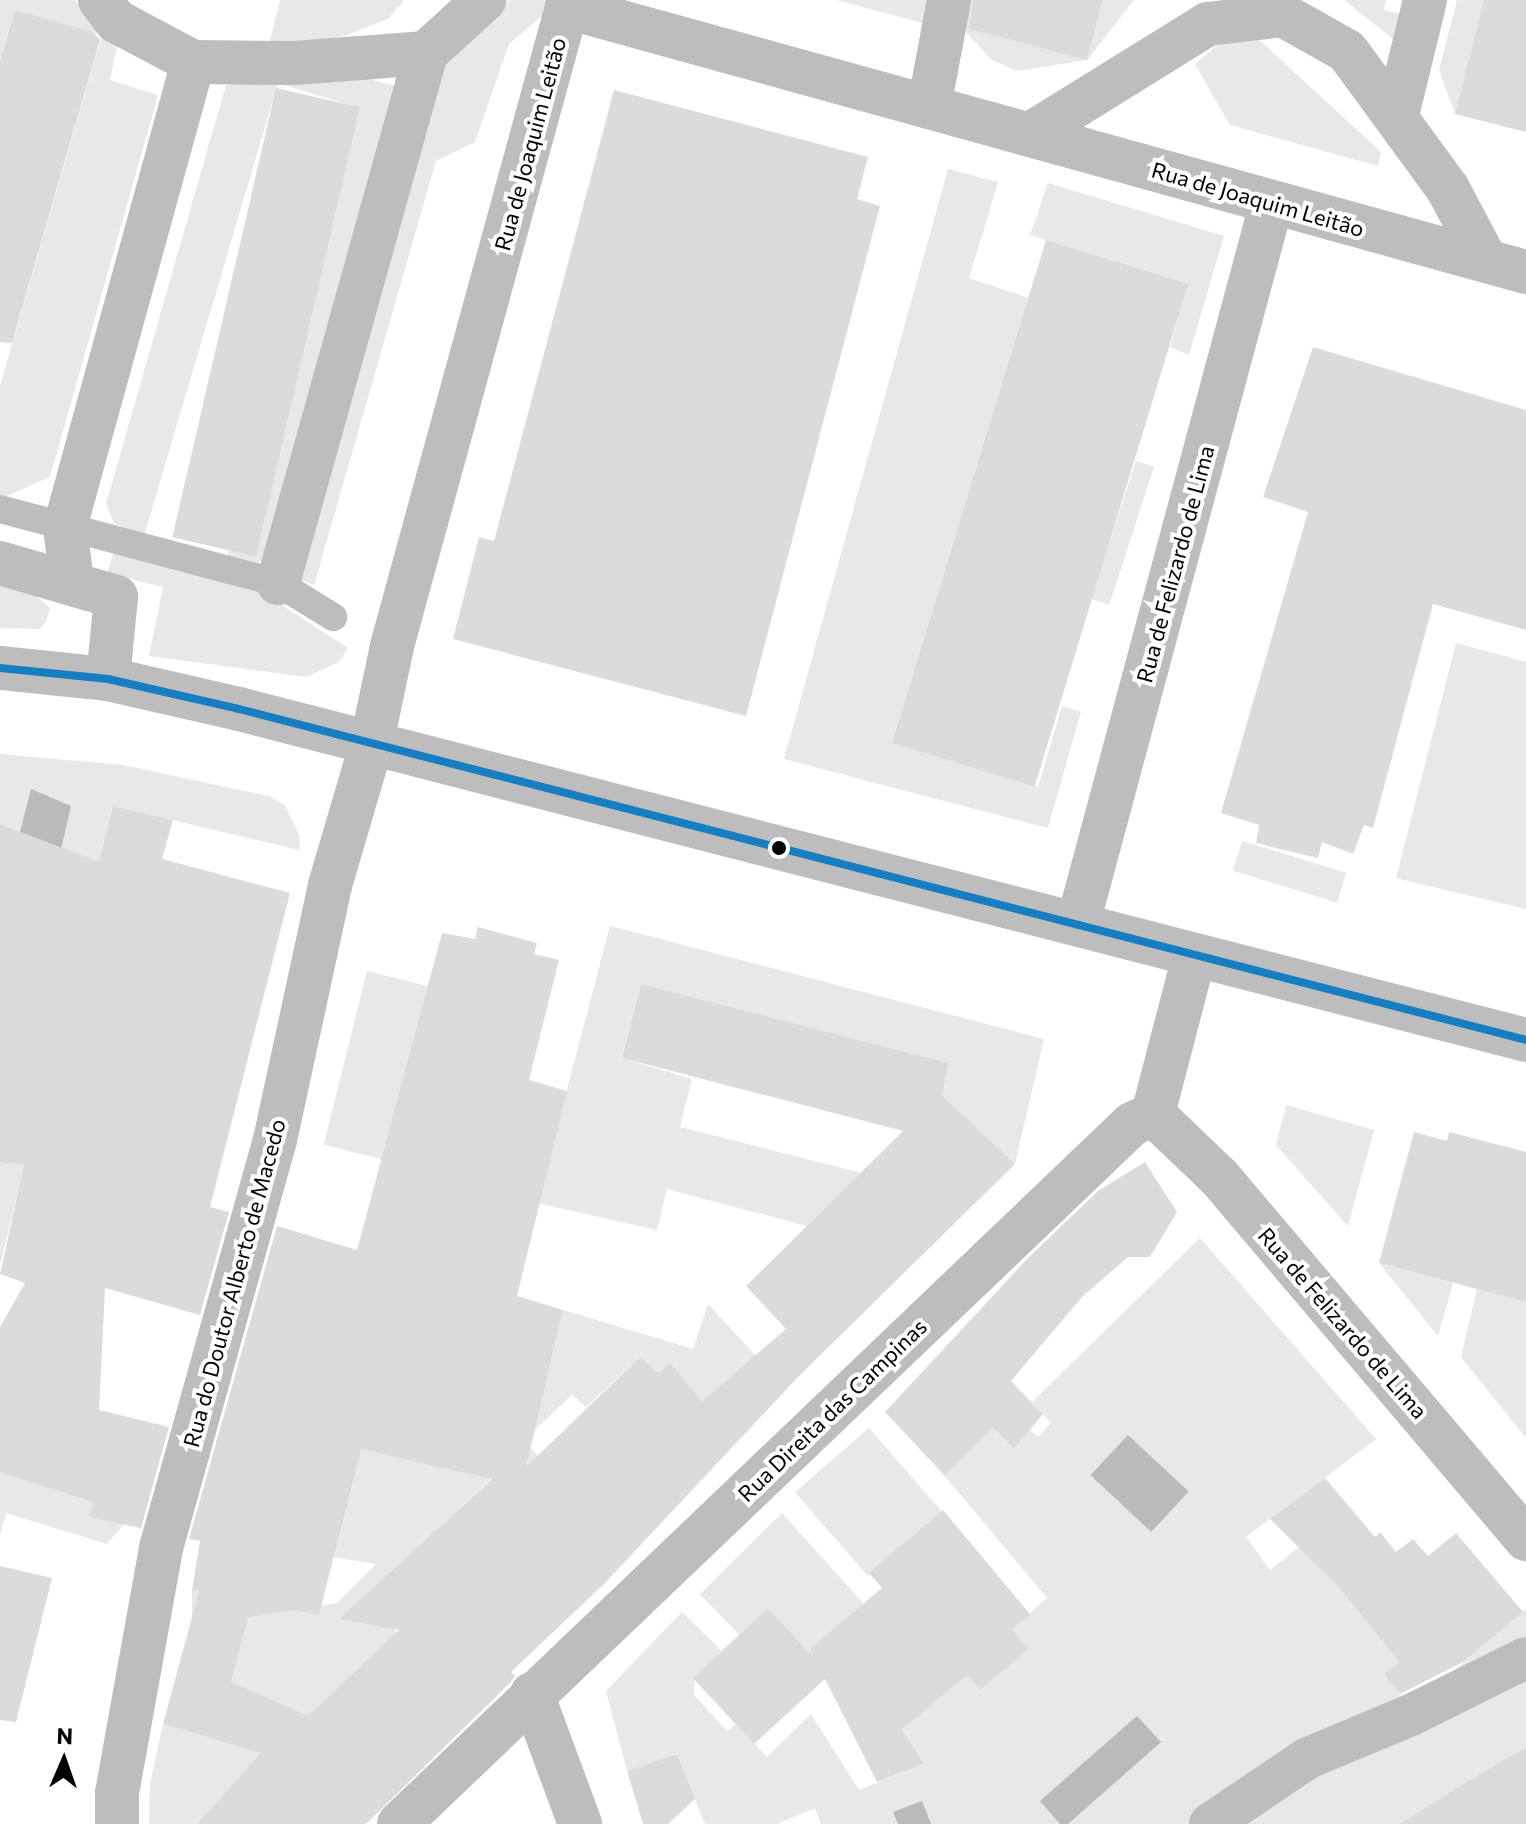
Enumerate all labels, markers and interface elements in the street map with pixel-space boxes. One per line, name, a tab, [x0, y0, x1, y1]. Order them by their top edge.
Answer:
street label: Rua de Joaquim Leitão	[489, 34, 571, 254]
street label: Rua de Joaquim Leitão	[1149, 156, 1367, 242]
street label: Rua de Felizardo de Lima	[1131, 442, 1219, 686]
unlabelled marker	[771, 840, 787, 856]
street label: Rua do Doutor Alberto de Macedo	[177, 1116, 291, 1450]
street label: Rua de Felizardo de Lima	[1253, 1222, 1433, 1424]
street label: Rua Direita das Campinas	[732, 1313, 932, 1507]
north arrow	[24, 1720, 104, 1800]
text: N	[56, 1722, 74, 1749]

